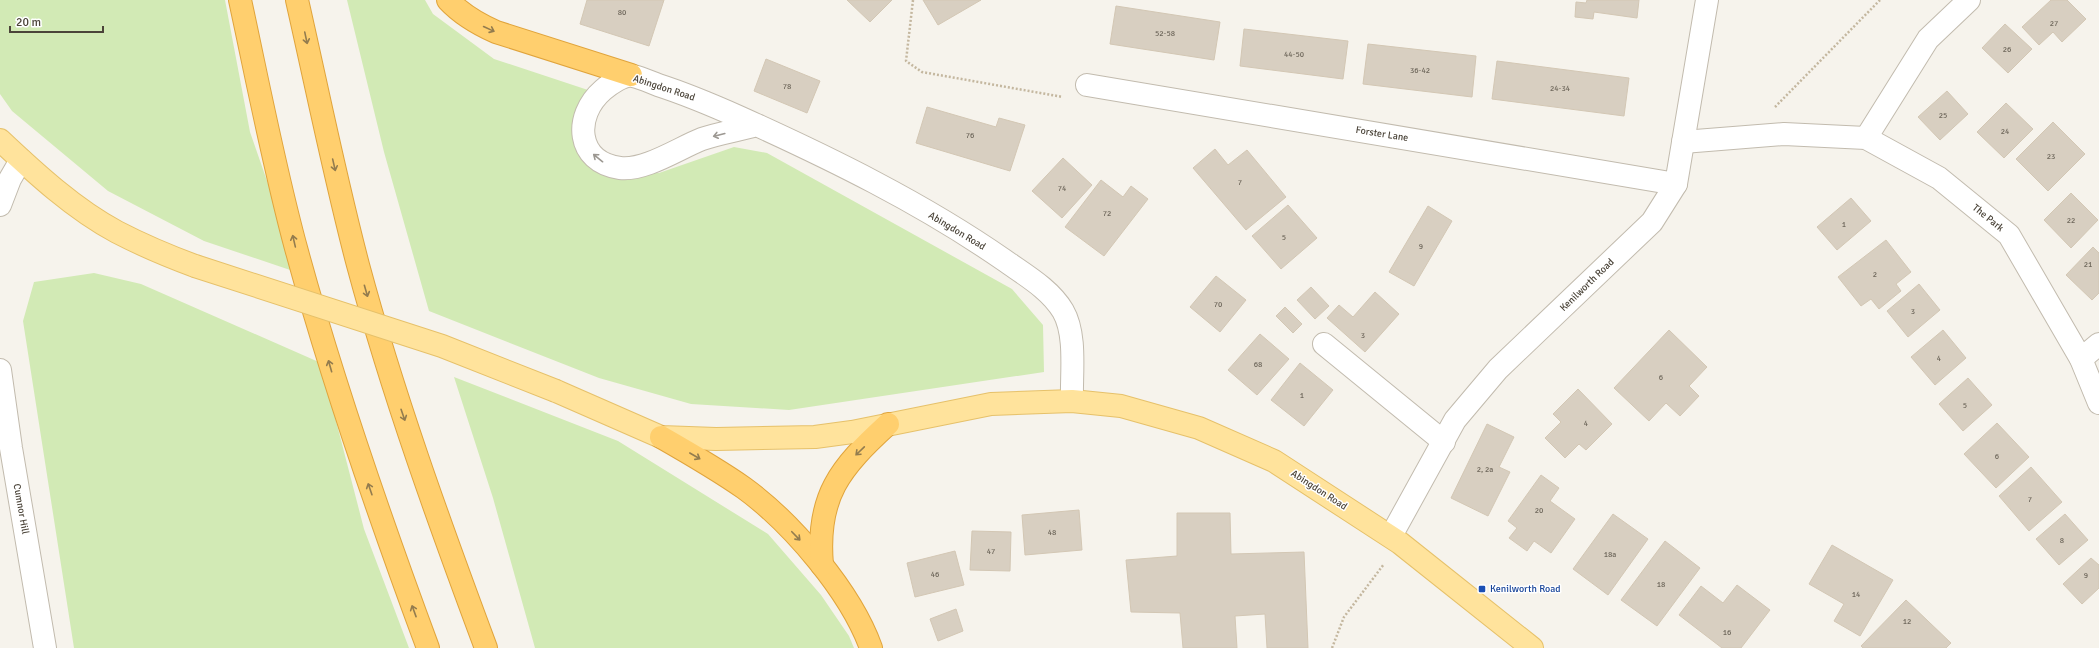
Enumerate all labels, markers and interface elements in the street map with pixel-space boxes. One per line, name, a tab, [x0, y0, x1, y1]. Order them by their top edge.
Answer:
house number: 80	[618, 7, 626, 17]
scale bar	[10, 8, 103, 34]
text: 20 m	[16, 15, 41, 30]
house number: 27	[2050, 18, 2058, 28]
one-way arrow	[483, 26, 495, 33]
house number: 52-58	[1155, 28, 1175, 38]
one-way arrow	[302, 31, 310, 44]
house number: 26	[2003, 44, 2011, 54]
house number: 44-50	[1284, 49, 1304, 59]
house number: 36-42	[1410, 65, 1430, 75]
street label: Abingdon Road	[632, 72, 696, 104]
house number: 78	[783, 81, 791, 91]
house number: 24-34	[1550, 83, 1571, 93]
house number: 25	[1939, 110, 1947, 120]
street label: Forster Lane	[1355, 124, 1409, 144]
house number: 24	[2001, 126, 2010, 136]
house number: 76	[966, 130, 974, 140]
one-way arrow	[713, 131, 726, 139]
house number: 23	[2047, 151, 2055, 161]
one-way arrow	[592, 154, 603, 163]
one-way arrow	[331, 158, 339, 171]
house number: 7	[1238, 177, 1242, 187]
house number: 74	[1058, 183, 1067, 193]
street label: The Park	[1970, 202, 2006, 234]
house number: 72	[1103, 208, 1111, 218]
street label: Abingdon Road	[926, 209, 988, 253]
house number: 22	[2067, 215, 2075, 225]
house number: 1	[1842, 219, 1846, 229]
house number: 5	[1282, 232, 1286, 242]
one-way arrow	[290, 234, 297, 247]
house number: 9	[1419, 241, 1423, 251]
street label: Kenilworth Road	[1557, 256, 1617, 314]
house number: 21	[2084, 259, 2092, 269]
house number: 2	[1873, 269, 1877, 279]
one-way arrow	[363, 284, 370, 297]
house number: 70	[1214, 299, 1222, 309]
house number: 3	[1911, 306, 1915, 316]
house number: 3	[1361, 330, 1365, 340]
house number: 4	[1937, 353, 1942, 363]
one-way arrow	[326, 359, 333, 372]
house number: 68	[1254, 359, 1262, 369]
house number: 6	[1659, 372, 1663, 382]
house number: 1	[1300, 390, 1304, 400]
house number: 5	[1963, 400, 1967, 410]
one-way arrow	[400, 409, 408, 421]
house number: 4	[1584, 418, 1589, 428]
one-way arrow	[855, 446, 865, 455]
house number: 6	[1995, 451, 1999, 461]
one-way arrow	[689, 453, 701, 461]
house number: 2, 2a	[1477, 464, 1493, 474]
street label: Abingdon Road	[1289, 467, 1349, 513]
street label: Cumnor Hill	[11, 483, 31, 535]
one-way arrow	[366, 483, 373, 496]
house number: 7	[2028, 494, 2032, 504]
house number: 20	[1535, 505, 1543, 515]
house number: 48	[1048, 527, 1056, 537]
one-way arrow	[791, 531, 801, 541]
house number: 8	[2060, 535, 2064, 545]
house number: 47	[987, 546, 995, 556]
house number: 18a	[1604, 549, 1616, 559]
house number: 46	[931, 569, 939, 579]
house number: 9	[2084, 570, 2088, 580]
house number: 18	[1657, 579, 1665, 589]
place label: Kenilworth Road	[1490, 583, 1561, 595]
marker: Kenilworth Road	[1477, 584, 1487, 594]
house number: 14	[1852, 589, 1861, 599]
one-way arrow	[410, 606, 418, 618]
house number: 12	[1903, 616, 1911, 626]
house number: 16	[1723, 627, 1731, 637]

